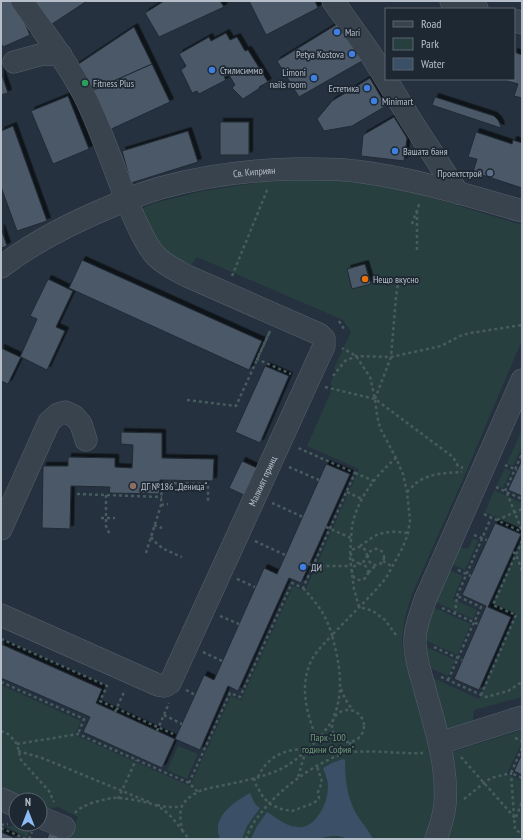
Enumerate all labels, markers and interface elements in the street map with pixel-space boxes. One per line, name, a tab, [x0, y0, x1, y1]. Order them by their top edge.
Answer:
legend	[385, 8, 515, 80]
text: Road	[421, 16, 441, 31]
place label: Mari	[345, 26, 360, 39]
marker: Mari	[332, 27, 342, 37]
text: Park	[421, 36, 439, 51]
place label: Petya Kostova	[296, 48, 344, 61]
marker: Petya Kostova	[347, 49, 357, 59]
text: Water	[421, 56, 446, 71]
place label: Стилисиммо	[220, 64, 263, 77]
marker: Стилисиммо	[207, 65, 217, 75]
place label: Limoni nails room	[270, 66, 306, 91]
marker: Limoni nails room	[309, 73, 319, 83]
place label: Fitness Plus	[93, 77, 135, 90]
marker: Fitness Plus	[80, 78, 90, 88]
place label: Естетика	[329, 82, 359, 95]
marker: Естетика	[362, 83, 372, 93]
place label: Minimart	[382, 95, 414, 108]
marker: Minimart	[369, 96, 379, 106]
place label: Вашата баня	[403, 145, 448, 158]
marker: Вашата баня	[390, 146, 400, 156]
street label: Св. Киприян	[232, 163, 276, 180]
place label: Проектстрой	[437, 167, 482, 180]
marker: Проектстрой	[485, 168, 495, 178]
place label: Нещо вкусно	[373, 273, 419, 286]
marker: Нещо вкусно	[360, 274, 370, 284]
street label: Малкият принц	[245, 453, 280, 508]
place label: ДГ №186 „Деница“	[141, 480, 208, 493]
marker: ДГ №186 „Деница“	[128, 481, 138, 491]
place label: ДИ	[311, 561, 322, 574]
marker: ДИ	[298, 562, 308, 572]
park label: Парк "100 години София"	[302, 731, 354, 756]
north arrow	[8, 792, 48, 832]
text: N	[25, 795, 31, 809]

